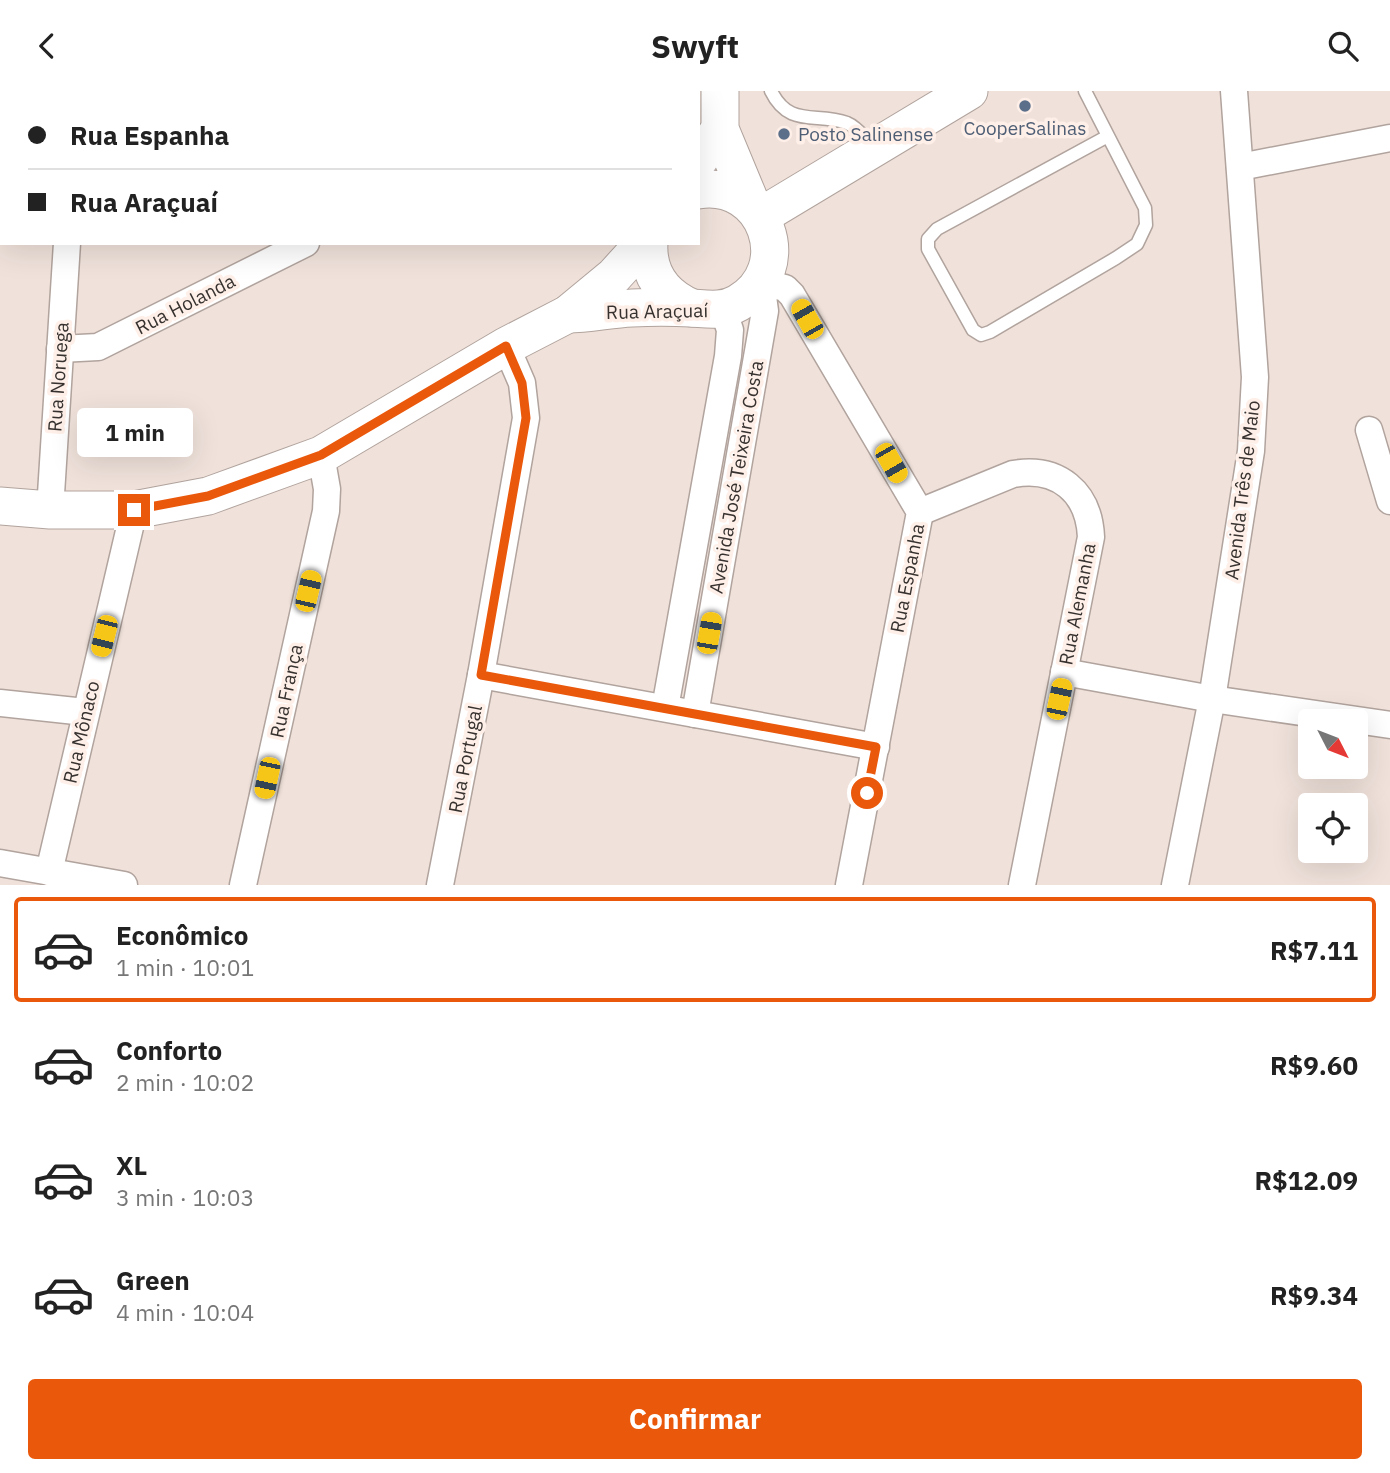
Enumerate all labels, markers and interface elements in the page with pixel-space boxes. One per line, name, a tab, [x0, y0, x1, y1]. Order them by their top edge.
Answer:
text: Swyft	[651, 25, 739, 67]
icon: back	[28, 27, 66, 65]
icon: search	[1324, 27, 1362, 65]
marker: CooperSalinas	[1017, 98, 1033, 114]
place label: CooperSalinas	[964, 116, 1086, 140]
text: Rua Espanha	[70, 118, 229, 152]
place label: Posto Salinense	[798, 122, 933, 146]
marker: Posto Salinense	[776, 126, 792, 142]
text: Rua Araçuaí	[70, 185, 218, 219]
street label: Rua Holanda	[131, 269, 239, 339]
car	[788, 296, 827, 342]
street label: Rua Araçuaí	[606, 298, 708, 324]
street label: Rua Noruega	[42, 321, 74, 433]
street label: Avenida José Teixeira Costa	[704, 359, 768, 595]
street label: Avenida Três de Maio	[1219, 399, 1265, 581]
callout: 1 min	[76, 409, 192, 457]
text: 1 min	[105, 417, 165, 447]
car	[872, 440, 911, 486]
route end	[118, 494, 150, 526]
street label: Rua Espanha	[885, 521, 929, 635]
street label: Rua Alemanha	[1053, 541, 1101, 667]
car	[294, 568, 323, 614]
car	[696, 610, 723, 656]
car	[89, 613, 120, 659]
street label: Rua França	[264, 642, 308, 740]
car	[1045, 676, 1074, 722]
street label: Rua Mônaco	[58, 678, 104, 786]
street label: Rua Portugal	[443, 703, 487, 815]
north arrow	[1298, 709, 1368, 779]
map controls	[1298, 709, 1368, 863]
car	[253, 755, 282, 801]
route start	[851, 777, 883, 809]
button: locate	[1298, 793, 1368, 863]
icon: car	[32, 918, 95, 981]
text: Econômico	[116, 918, 248, 952]
text: R$7.11	[1270, 933, 1358, 967]
text: 1 min · 10:01	[116, 952, 254, 982]
icon: car	[32, 1033, 95, 1096]
text: Conforto	[116, 1033, 222, 1067]
text: R$9.60	[1270, 1048, 1358, 1082]
text: 2 min · 10:02	[116, 1067, 254, 1097]
icon: car	[32, 1148, 95, 1211]
text: XL	[116, 1148, 147, 1182]
text: R$12.09	[1254, 1163, 1358, 1197]
text: 3 min · 10:03	[116, 1182, 254, 1212]
icon: car	[32, 1263, 95, 1326]
text: Green	[116, 1263, 190, 1297]
text: R$9.34	[1270, 1278, 1358, 1312]
text: 4 min · 10:04	[116, 1297, 254, 1327]
button: Confirmar	[28, 1379, 1362, 1459]

